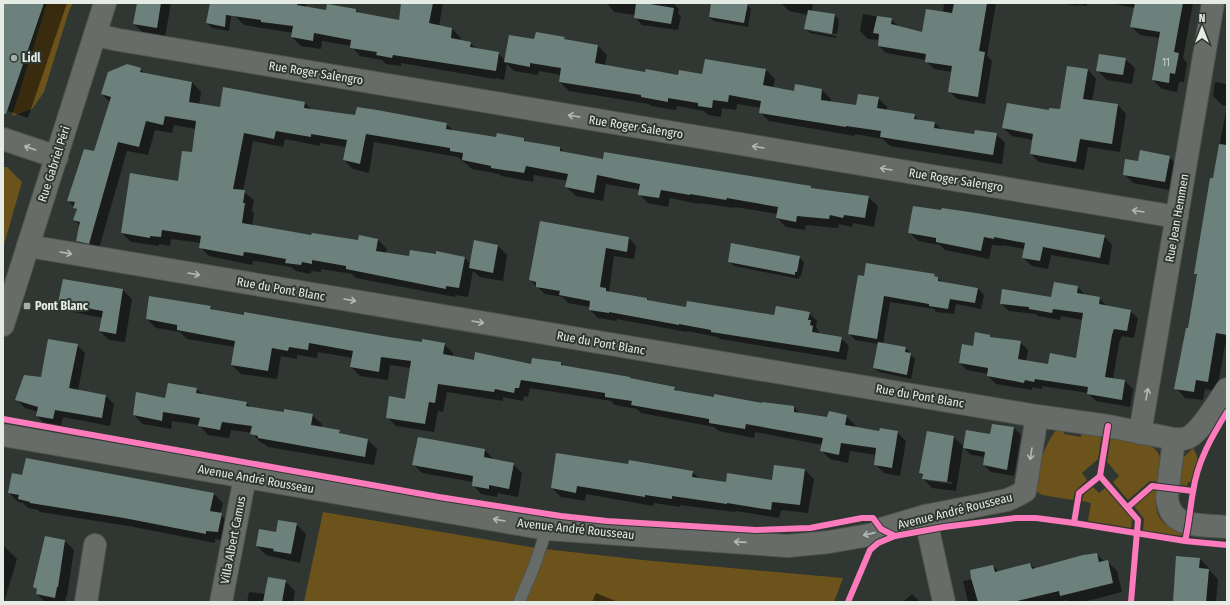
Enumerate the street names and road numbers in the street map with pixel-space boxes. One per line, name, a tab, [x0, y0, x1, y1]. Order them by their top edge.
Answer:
street label: Rue Roger Salengro	[268, 59, 364, 87]
street label: Rue Roger Salengro	[588, 113, 684, 141]
street label: Rue Gabriel Péri	[35, 124, 73, 204]
street label: Rue Roger Salengro	[908, 166, 1004, 194]
street label: Rue Jean Hemmen	[1162, 173, 1192, 263]
street label: Rue du Pont Blanc	[236, 274, 326, 304]
street label: Rue du Pont Blanc	[556, 328, 646, 358]
street label: Rue du Pont Blanc	[875, 381, 965, 411]
street label: Avenue André Rousseau	[197, 462, 315, 496]
street label: Avenue André Rousseau	[896, 490, 1014, 532]
street label: Villa Albert Camus	[218, 495, 248, 585]
street label: Avenue André Rousseau	[517, 516, 635, 542]

